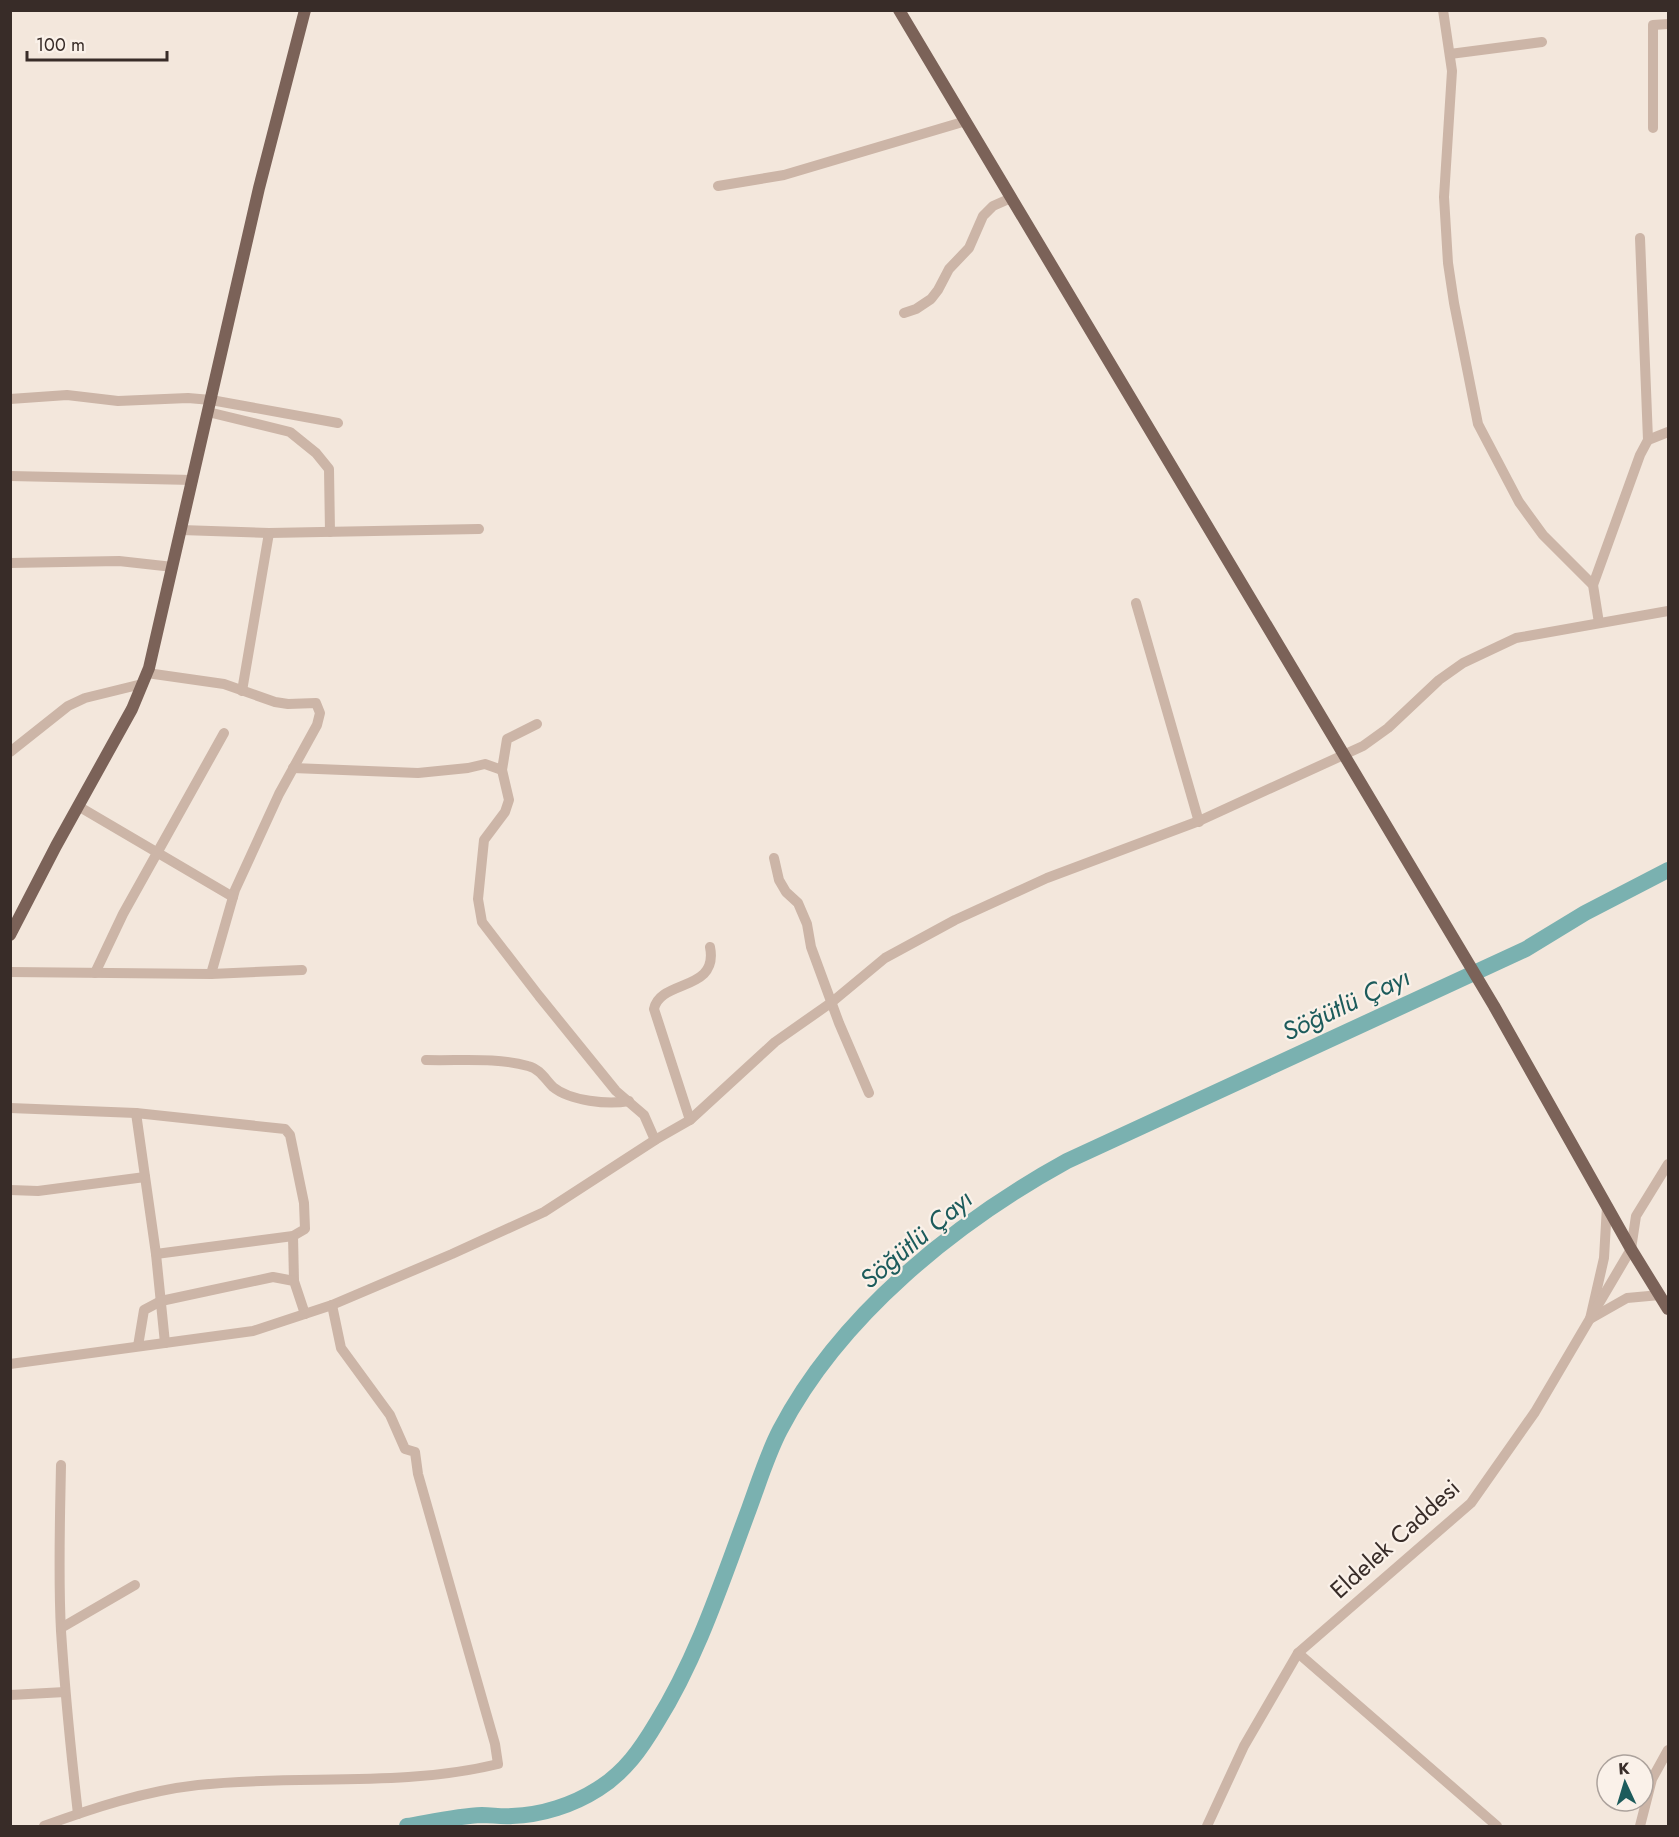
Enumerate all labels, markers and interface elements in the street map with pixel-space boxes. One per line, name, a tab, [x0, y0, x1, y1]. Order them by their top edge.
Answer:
scale bar	[27, 24, 166, 62]
text: 100 m	[36, 32, 85, 58]
water label: Söğütlü Çayı	[1276, 958, 1416, 1050]
water label: Söğütlü Çayı	[851, 1180, 981, 1298]
street label: Eldelek Caddesi	[1322, 1471, 1467, 1607]
north arrow	[1595, 1753, 1655, 1813]
text: K	[1618, 1757, 1631, 1780]

